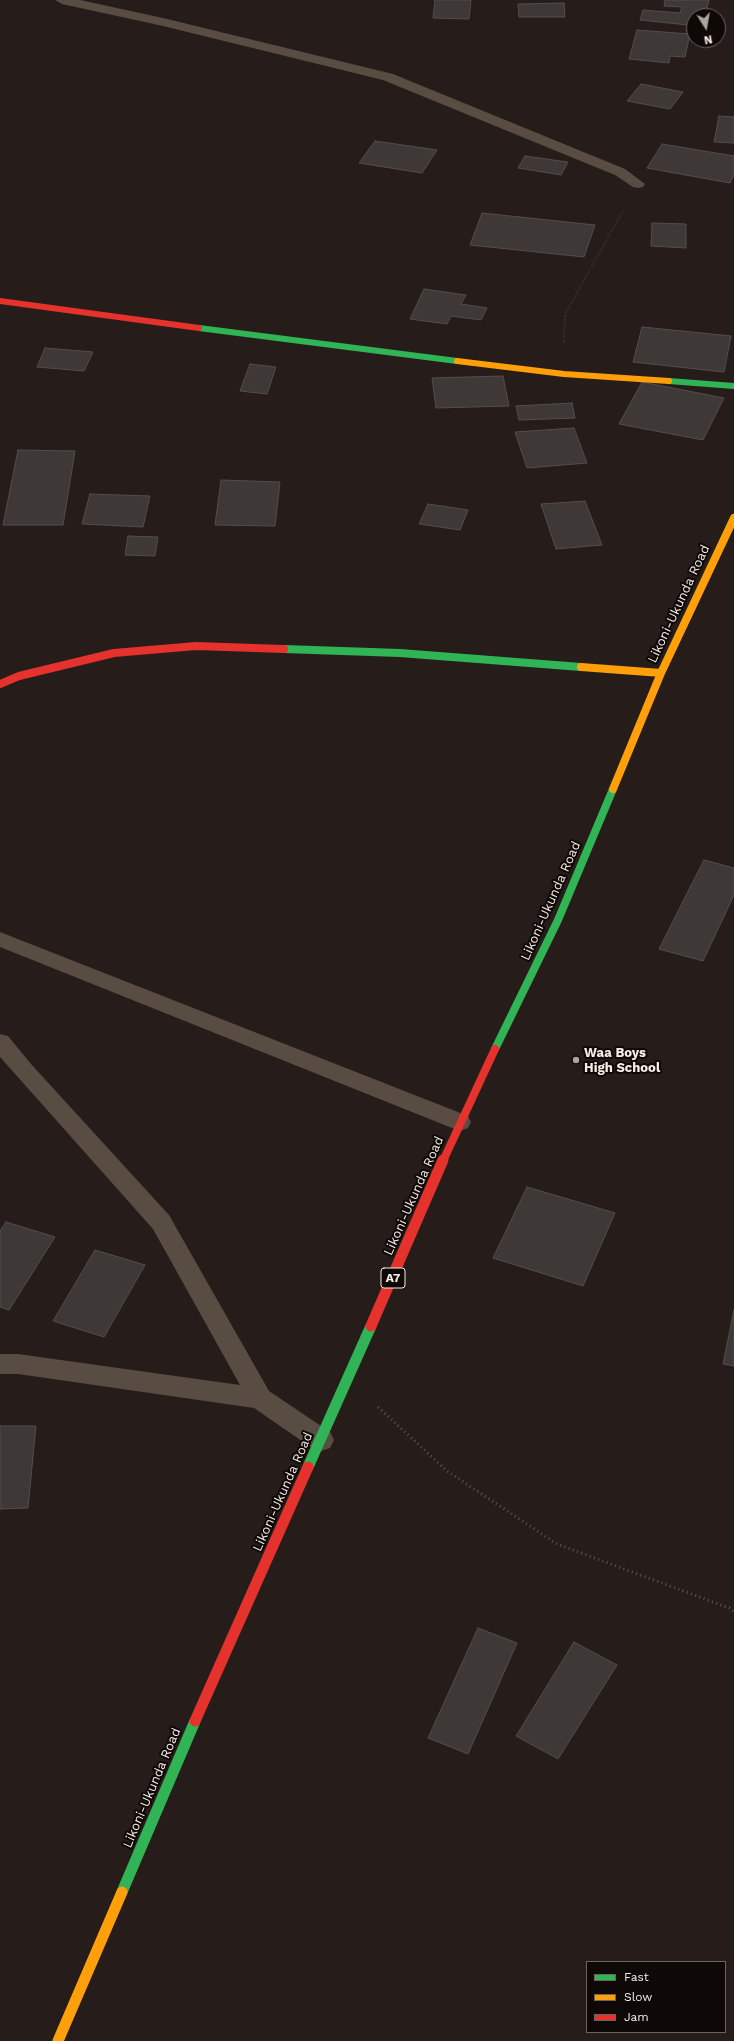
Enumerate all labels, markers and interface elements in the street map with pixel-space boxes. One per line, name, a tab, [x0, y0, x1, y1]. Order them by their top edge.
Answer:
north arrow	[686, 8, 726, 48]
text: N	[703, 32, 713, 46]
street label: Likoni-Ukunda Road	[645, 542, 713, 666]
street label: Likoni-Ukunda Road	[518, 839, 584, 963]
place label: Waa Boys High School	[584, 1045, 660, 1076]
marker: Waa Boys High School	[571, 1055, 581, 1065]
street label: Likoni-Ukunda Road	[381, 1134, 447, 1258]
road number: A7	[381, 1268, 405, 1288]
street label: Likoni-Ukunda Road	[250, 1430, 316, 1554]
street label: Likoni-Ukunda Road	[120, 1726, 184, 1850]
legend	[586, 1961, 726, 2033]
text: Fast	[624, 1970, 649, 1984]
text: Slow	[624, 1990, 652, 2004]
text: Jam	[624, 2010, 649, 2024]

